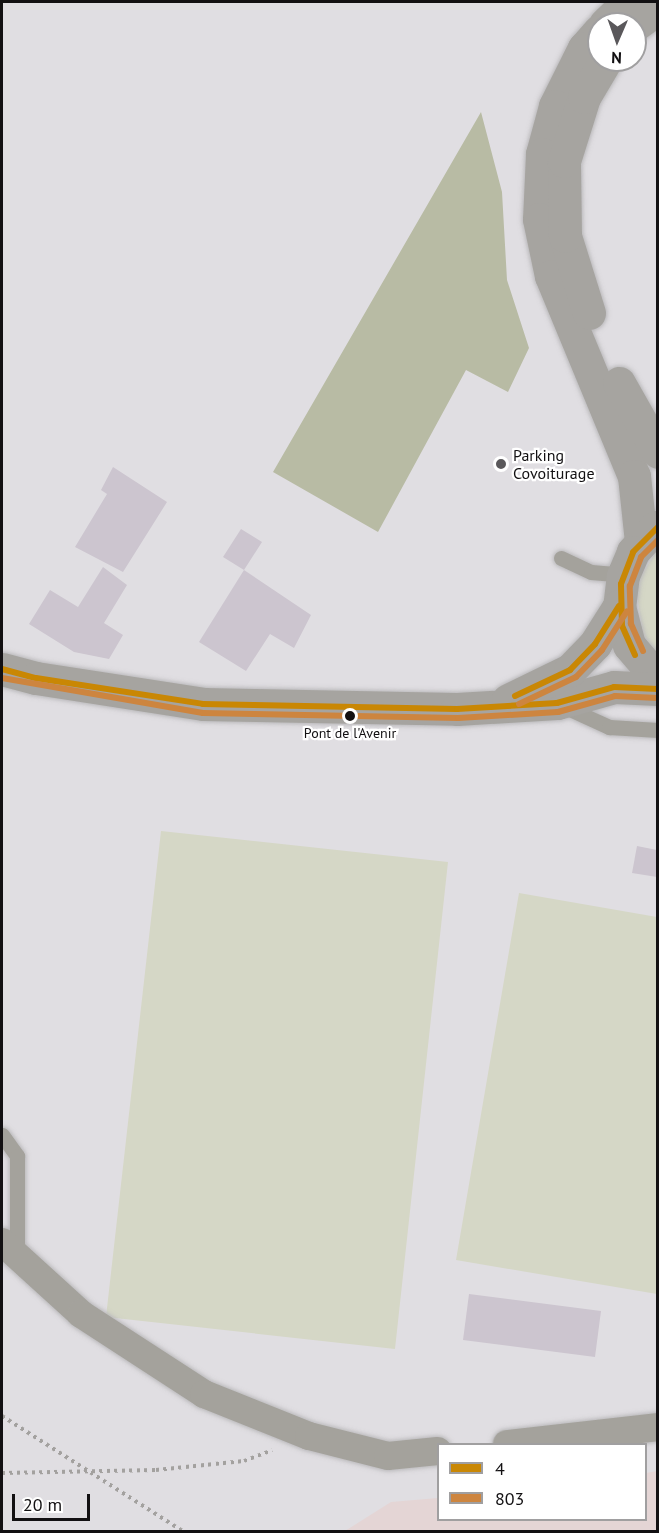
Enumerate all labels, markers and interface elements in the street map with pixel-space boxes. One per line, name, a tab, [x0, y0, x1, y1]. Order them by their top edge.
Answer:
north arrow	[587, 12, 647, 72]
text: N	[611, 48, 622, 68]
place label: Parking Covoiturage	[513, 445, 595, 483]
marker: Parking Covoiturage	[494, 457, 508, 471]
marker: Pont de l'Avenir	[344, 710, 356, 722]
place label: Pont de l'Avenir	[304, 725, 396, 741]
legend	[437, 1443, 647, 1521]
text: 4	[495, 1457, 505, 1480]
scale bar	[15, 1482, 93, 1520]
text: 803	[495, 1487, 524, 1510]
text: 20 m	[23, 1493, 62, 1516]

